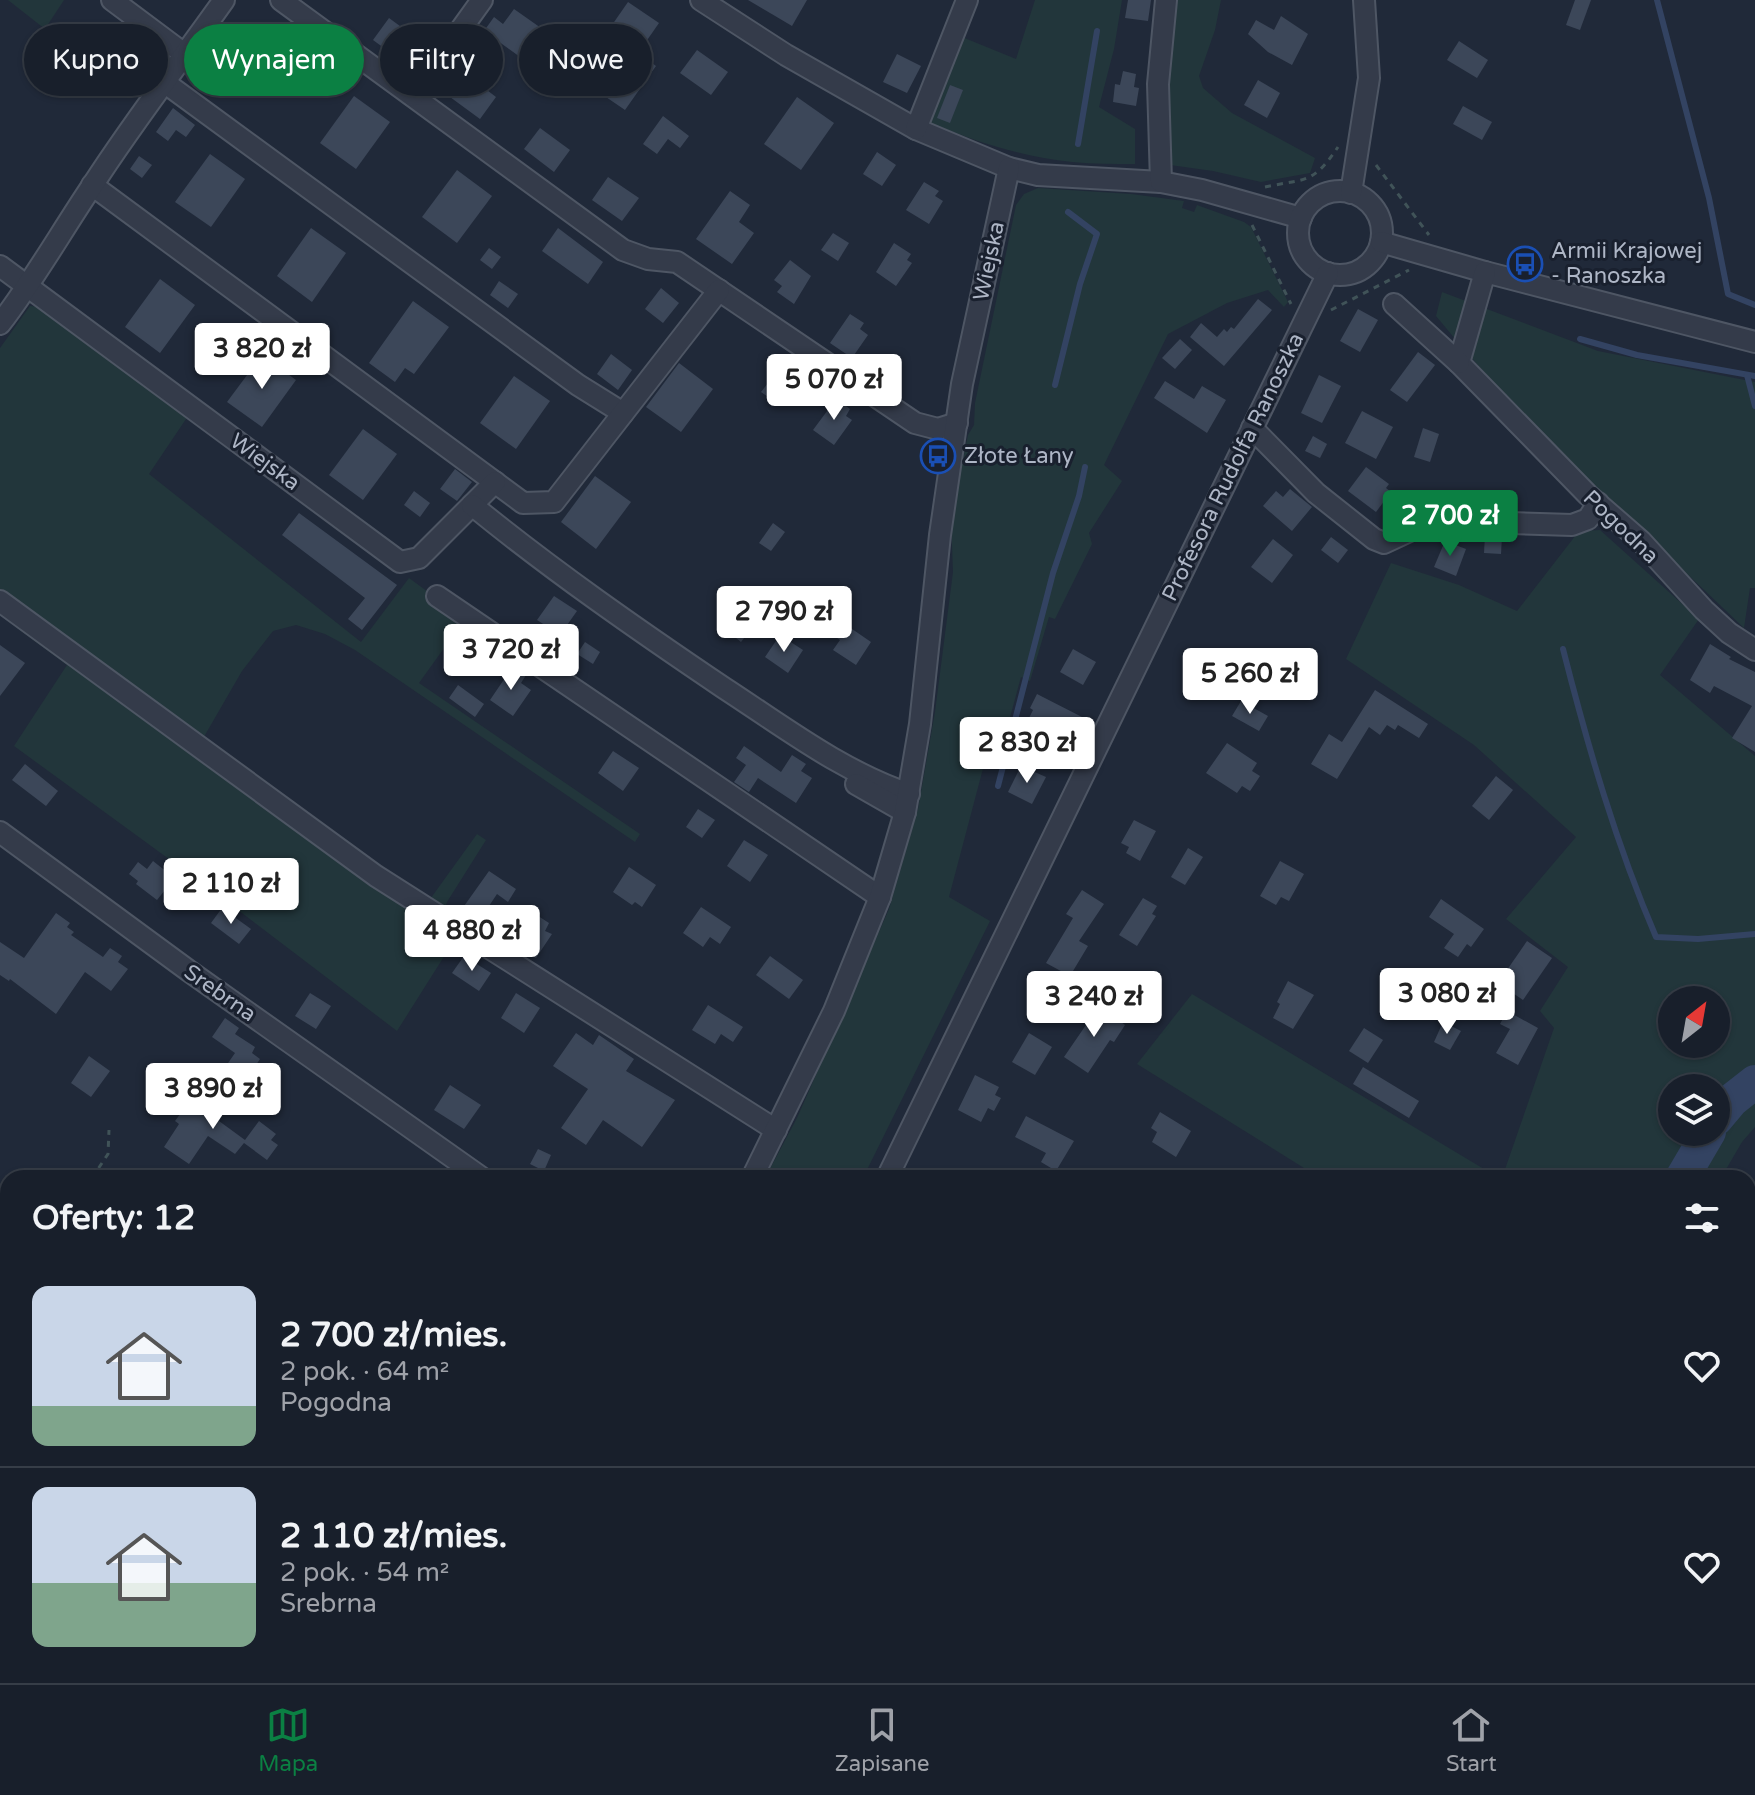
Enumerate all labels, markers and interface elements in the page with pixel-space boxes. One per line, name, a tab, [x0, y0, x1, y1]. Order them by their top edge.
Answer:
chip: Kupno	[24, 24, 168, 96]
chip: Wynajem	[184, 24, 364, 96]
chip: Filtry	[380, 24, 503, 96]
chip: Nowe	[519, 24, 652, 96]
street label: Wiejska	[968, 219, 1010, 303]
place label: Armii Krajowej - Ranoszka	[1551, 238, 1702, 289]
bus stop icon: Armii Krajowej - Ranoszka	[1506, 245, 1544, 283]
pin: 3 820 zł	[179, 323, 345, 391]
street label: Profesora Rudolfa Ranoszka	[1157, 329, 1309, 605]
text: 3 820 zł	[213, 333, 311, 364]
pin: 5 070 zł	[751, 354, 917, 422]
text: 5 070 zł	[785, 364, 883, 395]
street label: Wiejska	[225, 428, 305, 496]
bus stop icon: Złote Łany	[919, 437, 957, 475]
place label: Złote Łany	[964, 443, 1074, 469]
street label: Pogodna	[1578, 485, 1664, 569]
pin: 2 700 zł	[1367, 490, 1533, 558]
text: 2 700 zł	[1401, 500, 1499, 531]
pin: 2 790 zł	[701, 586, 867, 654]
text: 2 790 zł	[735, 596, 833, 627]
pin: 3 720 zł	[428, 624, 594, 692]
text: 3 720 zł	[462, 634, 560, 665]
pin: 5 260 zł	[1167, 648, 1333, 716]
text: 5 260 zł	[1201, 658, 1299, 689]
pin: 2 830 zł	[944, 717, 1110, 785]
text: 2 830 zł	[978, 727, 1076, 758]
pin: 2 110 zł	[148, 858, 314, 926]
text: 2 110 zł	[182, 868, 280, 899]
pin: 4 880 zł	[389, 905, 555, 973]
text: 4 880 zł	[423, 915, 521, 946]
street label: Srebrna	[179, 959, 261, 1027]
pin: 3 080 zł	[1364, 968, 1530, 1036]
pin: 3 240 zł	[1011, 971, 1177, 1039]
text: 3 080 zł	[1398, 978, 1496, 1009]
text: 3 240 zł	[1045, 981, 1143, 1012]
north arrow	[1658, 986, 1730, 1058]
map controls	[1658, 986, 1730, 1146]
pin: 3 890 zł	[130, 1063, 296, 1131]
text: 3 890 zł	[164, 1073, 262, 1104]
button: layers	[1658, 1074, 1730, 1146]
icon: filters	[1680, 1196, 1724, 1240]
text: Oferty: 12	[32, 1198, 195, 1239]
text: 2 700 zł/mies.	[280, 1315, 507, 1356]
icon: home	[96, 1318, 192, 1414]
icon: heart	[1680, 1344, 1724, 1388]
text: 2 pok. · 64 m²	[280, 1356, 449, 1387]
text: Pogodna	[280, 1387, 392, 1418]
text: 2 110 zł/mies.	[280, 1516, 507, 1557]
icon: home	[96, 1519, 192, 1615]
icon: heart	[1680, 1545, 1724, 1589]
text: 2 pok. · 54 m²	[280, 1557, 449, 1588]
text: Srebrna	[280, 1588, 377, 1619]
tab: Mapa	[258, 1703, 318, 1777]
tab: Zapisane	[835, 1703, 929, 1777]
tab: Start	[1446, 1703, 1497, 1777]

